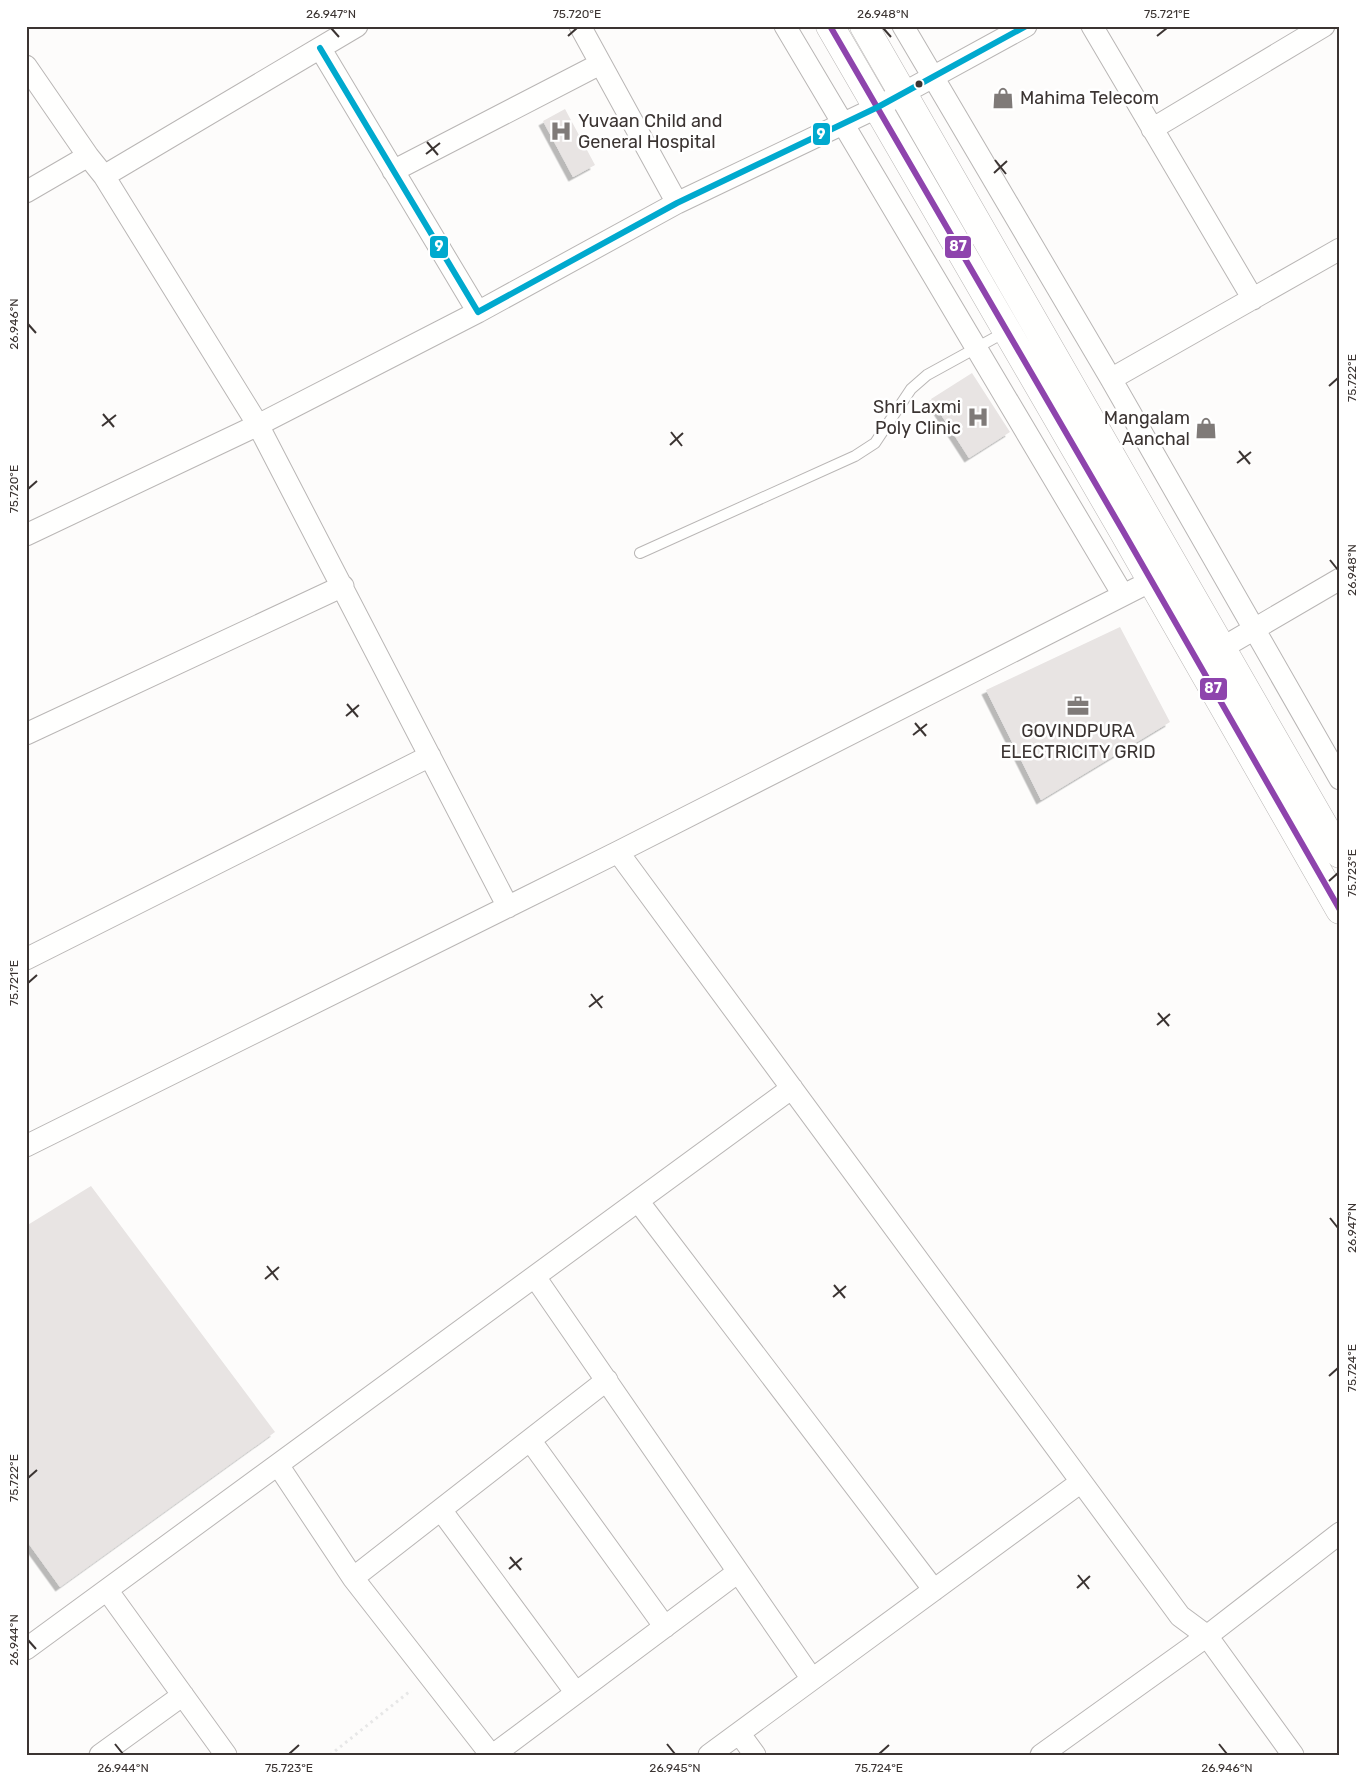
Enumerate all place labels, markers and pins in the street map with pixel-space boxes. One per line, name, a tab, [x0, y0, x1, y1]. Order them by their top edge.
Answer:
unlabelled marker	[914, 79, 924, 89]
shop icon: Mahima Telecom	[990, 85, 1016, 111]
place label: Mahima Telecom	[1020, 87, 1159, 109]
place label: Yuvaan Child and General Hospital	[578, 110, 722, 153]
hospital icon: Yuvaan Child and General Hospital	[548, 118, 574, 144]
place label: Shri Laxmi Poly Clinic	[873, 396, 961, 439]
hospital icon: Shri Laxmi Poly Clinic	[965, 404, 991, 430]
place label: Mangalam Aanchal	[1104, 407, 1190, 450]
shop icon: Mangalam Aanchal	[1193, 415, 1219, 441]
office icon: GOVINDPURA ELECTRICITY GRID	[1065, 693, 1091, 719]
place label: GOVINDPURA ELECTRICITY GRID	[1000, 720, 1156, 763]

